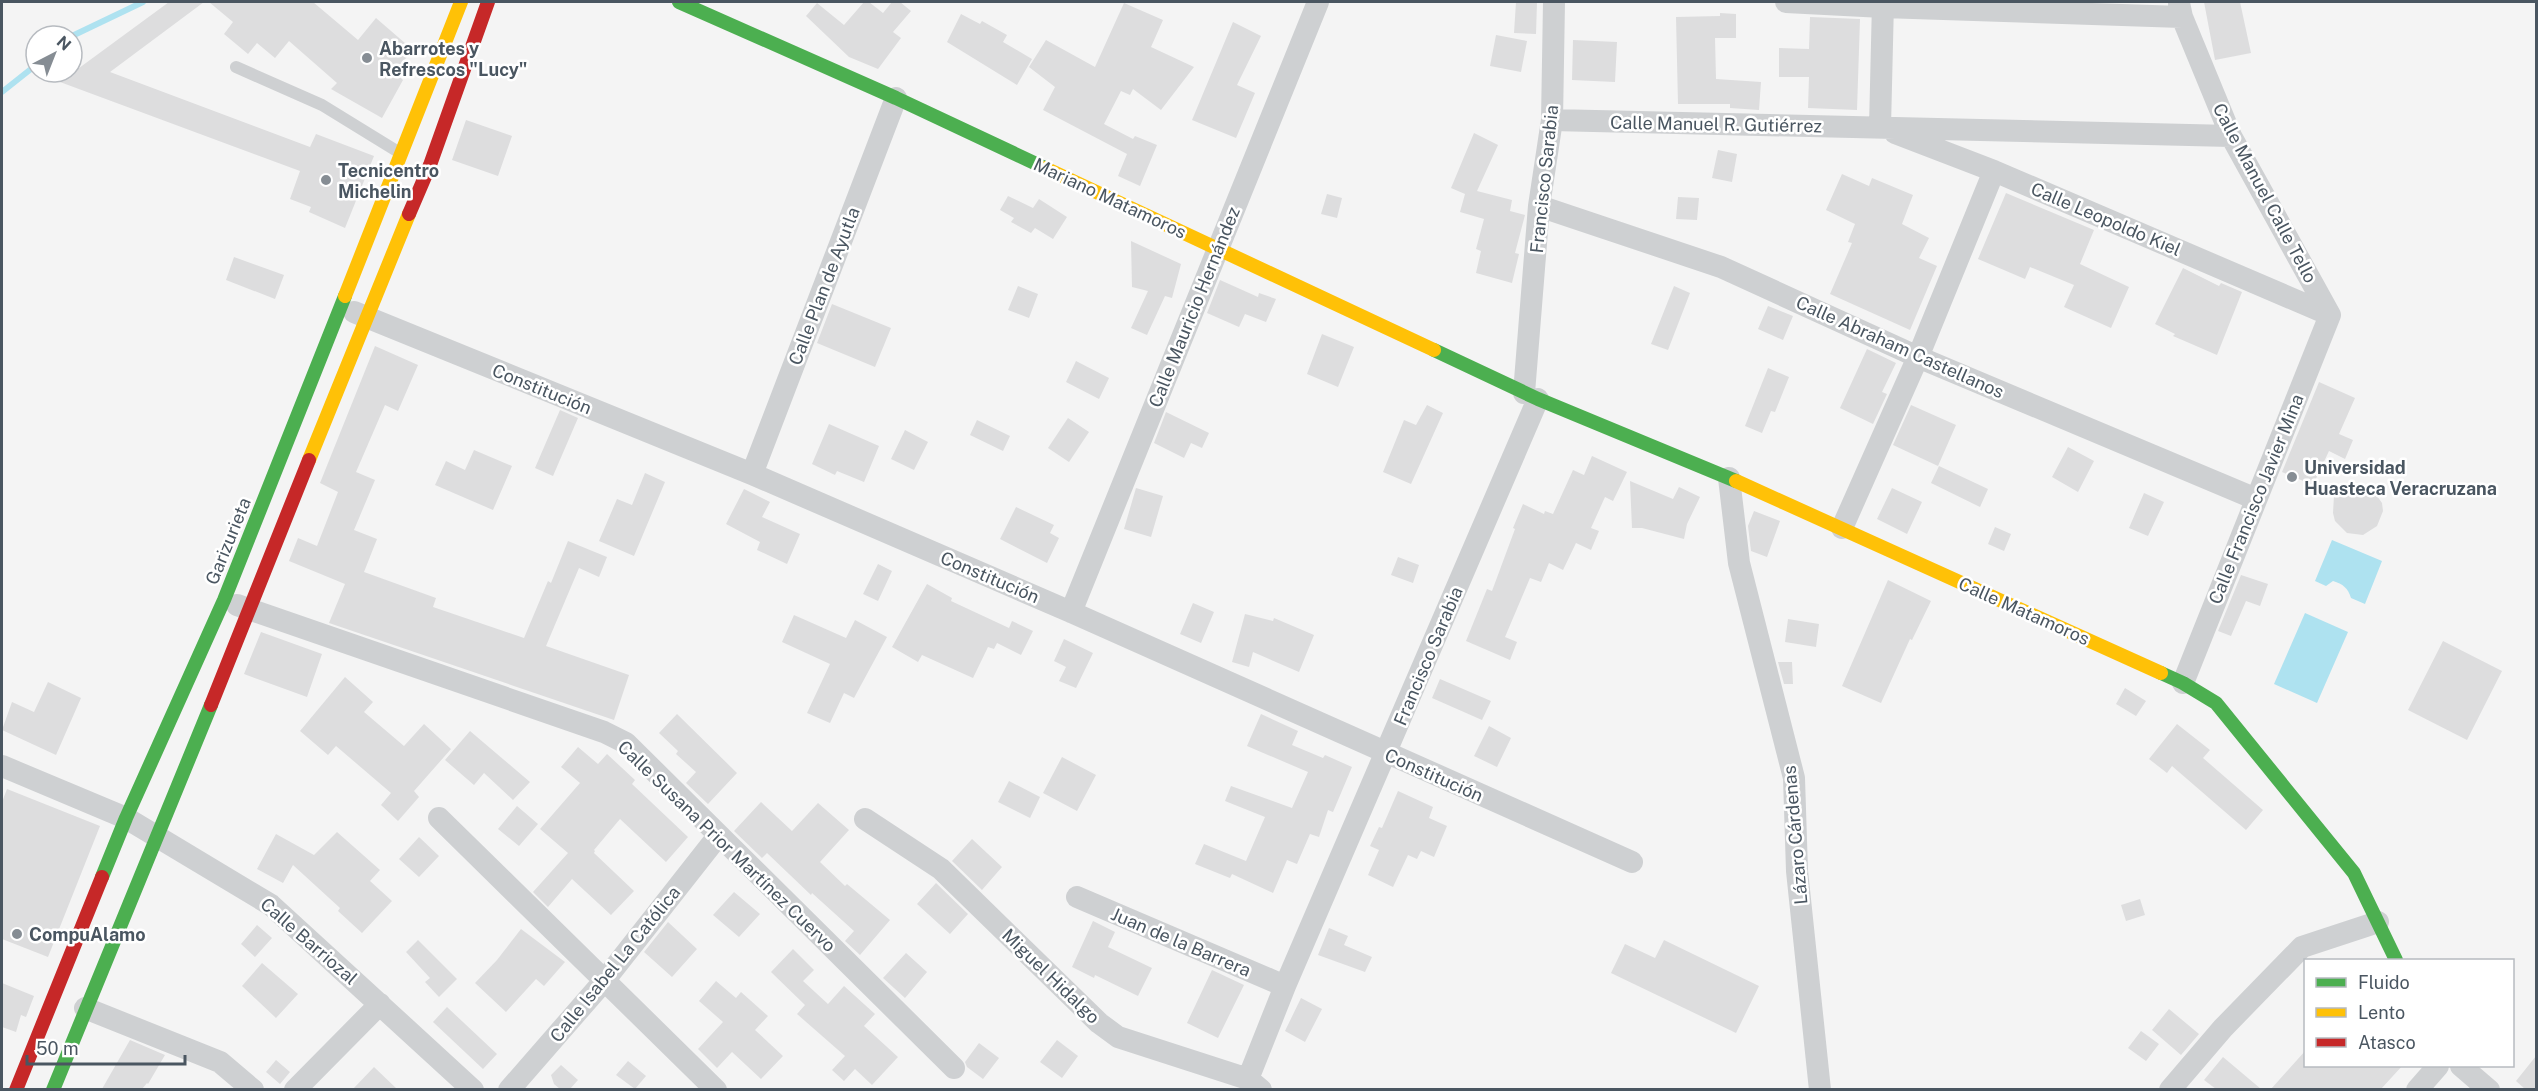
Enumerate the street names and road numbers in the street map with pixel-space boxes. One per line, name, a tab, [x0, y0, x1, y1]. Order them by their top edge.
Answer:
street label: Calle Manuel Calle Tello	[2209, 100, 2321, 286]
street label: Francisco Sarabia	[1526, 104, 1562, 254]
street label: Calle Manuel R. Gutiérrez	[1610, 112, 1822, 136]
street label: Mariano Matamoros	[1030, 153, 1190, 243]
street label: Calle Leopoldo Kiel	[2028, 178, 2184, 260]
street label: Calle Plan de Ayutla	[784, 204, 864, 368]
street label: Calle Mauricio Hernández	[1144, 204, 1244, 410]
street label: Calle Abraham Castellanos	[1793, 292, 2007, 402]
street label: Constitución	[489, 360, 595, 418]
street label: Calle Francisco Javier Mina	[2204, 391, 2308, 607]
street label: Garizurieta	[201, 494, 255, 588]
street label: Constitución	[937, 547, 1043, 607]
street label: Calle Matamoros	[1955, 573, 2093, 649]
street label: Francisco Sarabia	[1389, 583, 1467, 729]
street label: Calle Susana Prior Martínez Cuervo	[614, 736, 840, 956]
street label: Constitución	[1382, 744, 1486, 806]
street label: Lázaro Cárdenas	[1778, 765, 1812, 905]
street label: Calle Isabel La Católica	[546, 882, 684, 1046]
street label: Calle Barriozal	[256, 893, 362, 989]
street label: Juan de la Barrera	[1108, 903, 1254, 981]
street label: Miguel Hidalgo	[998, 924, 1104, 1028]

